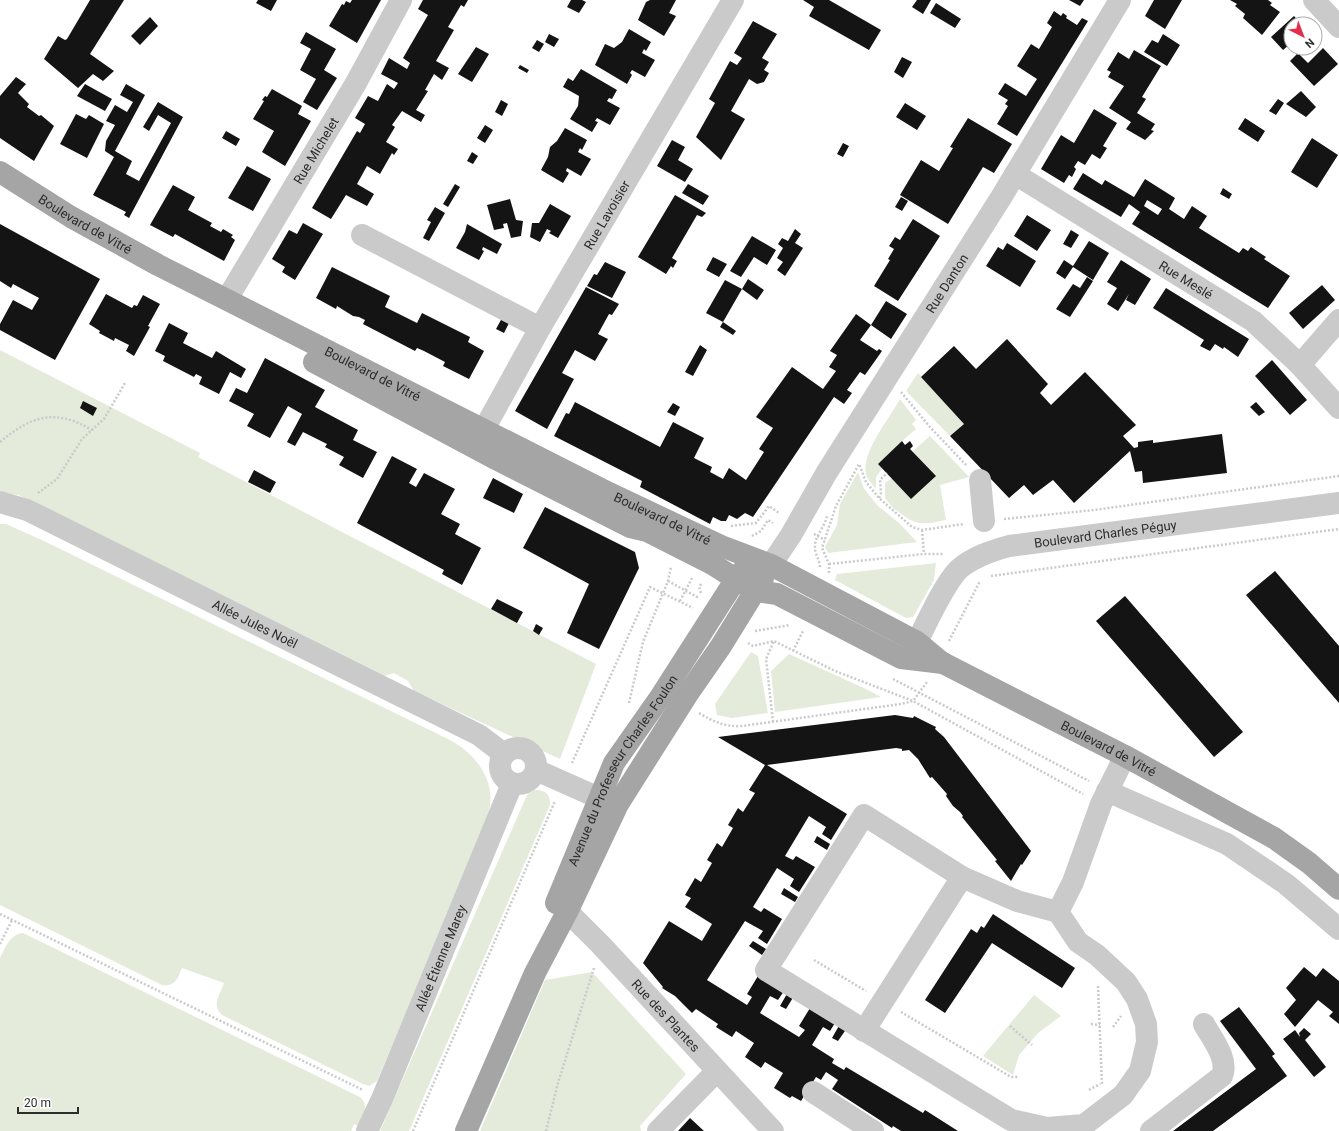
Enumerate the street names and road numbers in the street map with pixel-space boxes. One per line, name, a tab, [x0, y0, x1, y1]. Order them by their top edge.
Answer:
street label: Rue Michelet	[290, 114, 341, 187]
street label: Rue Lavoisier	[581, 177, 633, 252]
street label: Boulevard de Vitré	[36, 191, 135, 257]
street label: Rue Danton	[922, 251, 971, 316]
street label: Rue Meslé	[1156, 257, 1216, 302]
street label: Boulevard de Vitré	[322, 343, 423, 404]
street label: Boulevard de Vitré	[612, 489, 713, 548]
street label: Boulevard Charles Péguy	[1033, 517, 1177, 550]
street label: Allée Jules Noël	[210, 596, 300, 651]
street label: Avenue du Professeur Charles Foulon	[565, 672, 680, 868]
street label: Boulevard de Vitré	[1059, 717, 1159, 779]
street label: Allée Étienne Marey	[412, 902, 469, 1013]
street label: Rue des Plantes	[629, 976, 703, 1055]

